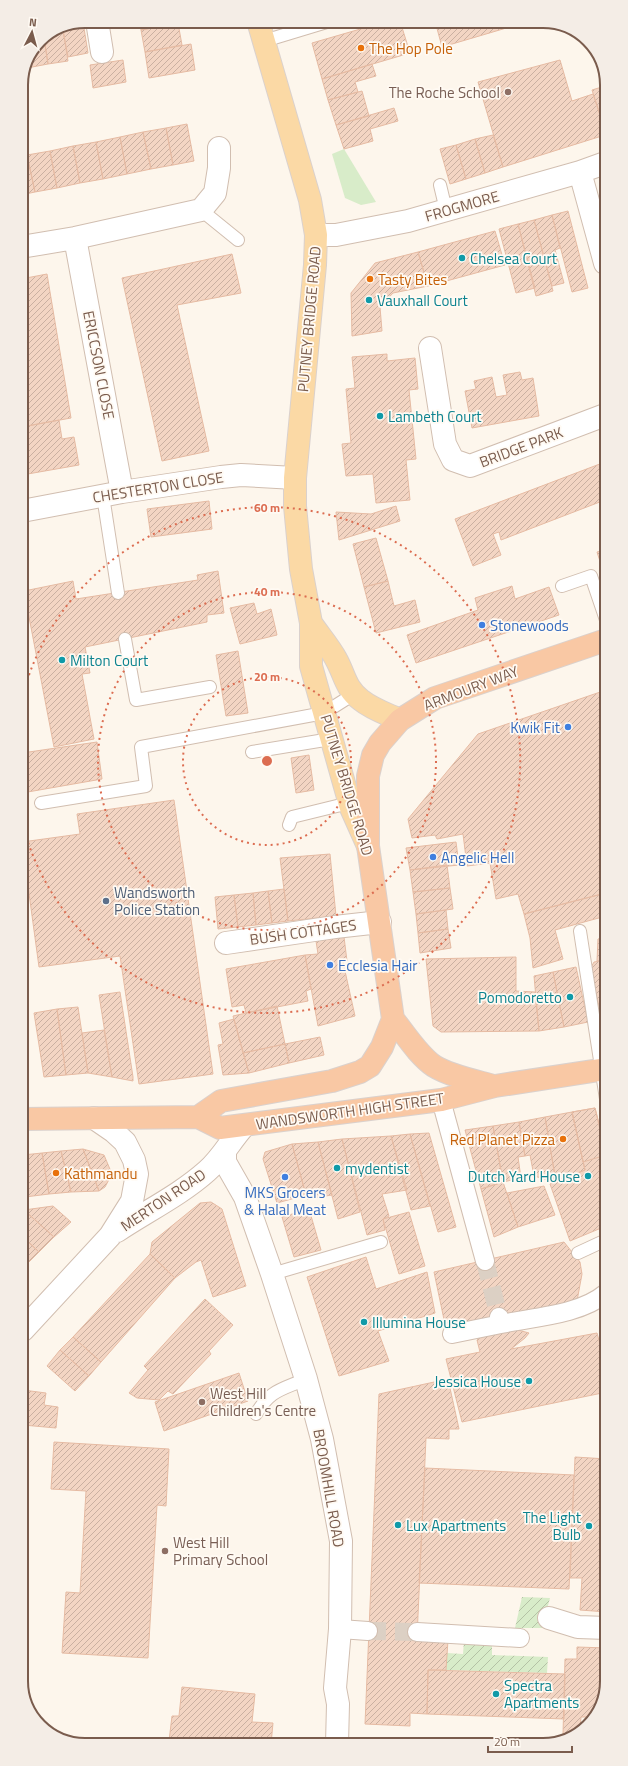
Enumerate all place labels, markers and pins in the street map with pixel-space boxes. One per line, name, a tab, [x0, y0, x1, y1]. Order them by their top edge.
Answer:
place label: The Hop Pole	[369, 37, 453, 60]
marker: The Hop Pole	[356, 43, 366, 53]
place label: The Roche School	[389, 81, 500, 104]
marker: The Roche School	[503, 87, 513, 97]
place label: Chelsea Court	[470, 247, 558, 270]
marker: Chelsea Court	[457, 253, 467, 263]
place label: Tasty Bites	[378, 268, 447, 291]
marker: Tasty Bites	[365, 274, 375, 284]
place label: Vauxhall Court	[377, 289, 468, 312]
marker: Vauxhall Court	[364, 295, 374, 305]
place label: Lambeth Court	[388, 405, 482, 428]
marker: Lambeth Court	[375, 411, 385, 421]
place label: Stonewoods	[490, 614, 569, 637]
marker: Stonewoods	[477, 620, 487, 630]
place label: Milton Court	[70, 649, 149, 672]
marker: Milton Court	[57, 655, 67, 665]
place label: Kwik Fit	[510, 716, 561, 739]
marker: Kwik Fit	[563, 722, 573, 732]
centre of rings	[260, 754, 274, 768]
place label: Angelic Hell	[441, 846, 514, 869]
marker: Angelic Hell	[428, 852, 438, 862]
place label: Wandsworth Police Station	[114, 881, 200, 921]
marker: Wandsworth Police Station	[101, 896, 111, 906]
place label: Ecclesia Hair	[338, 954, 417, 977]
marker: Ecclesia Hair	[325, 960, 335, 970]
place label: Pomodoretto	[478, 986, 562, 1009]
marker: Pomodoretto	[565, 992, 575, 1002]
place label: Red Planet Pizza	[450, 1128, 555, 1151]
marker: Red Planet Pizza	[558, 1134, 568, 1144]
place label: mydentist	[345, 1157, 410, 1180]
place label: Kathmandu	[64, 1162, 137, 1185]
marker: mydentist	[332, 1163, 342, 1173]
place label: Dutch Yard House	[468, 1165, 580, 1188]
marker: Kathmandu	[51, 1168, 61, 1178]
marker: Dutch Yard House	[583, 1171, 593, 1181]
marker: MKS Grocers & Halal Meat	[280, 1172, 290, 1182]
place label: MKS Grocers & Halal Meat	[244, 1181, 327, 1221]
place label: Illumina House	[372, 1311, 466, 1334]
marker: Illumina House	[359, 1317, 369, 1327]
place label: Jessica House	[434, 1370, 521, 1393]
marker: Jessica House	[524, 1376, 534, 1386]
place label: West Hill Children's Centre	[210, 1382, 316, 1422]
marker: West Hill Children's Centre	[197, 1397, 207, 1407]
place label: The Light Bulb	[523, 1506, 582, 1546]
place label: Lux Apartments	[406, 1514, 506, 1537]
marker: Lux Apartments	[393, 1520, 403, 1530]
marker: The Light Bulb	[584, 1521, 594, 1531]
place label: West Hill Primary School	[173, 1531, 268, 1571]
marker: West Hill Primary School	[160, 1546, 170, 1556]
place label: Spectra Apartments	[504, 1674, 579, 1714]
marker: Spectra Apartments	[491, 1689, 501, 1699]

